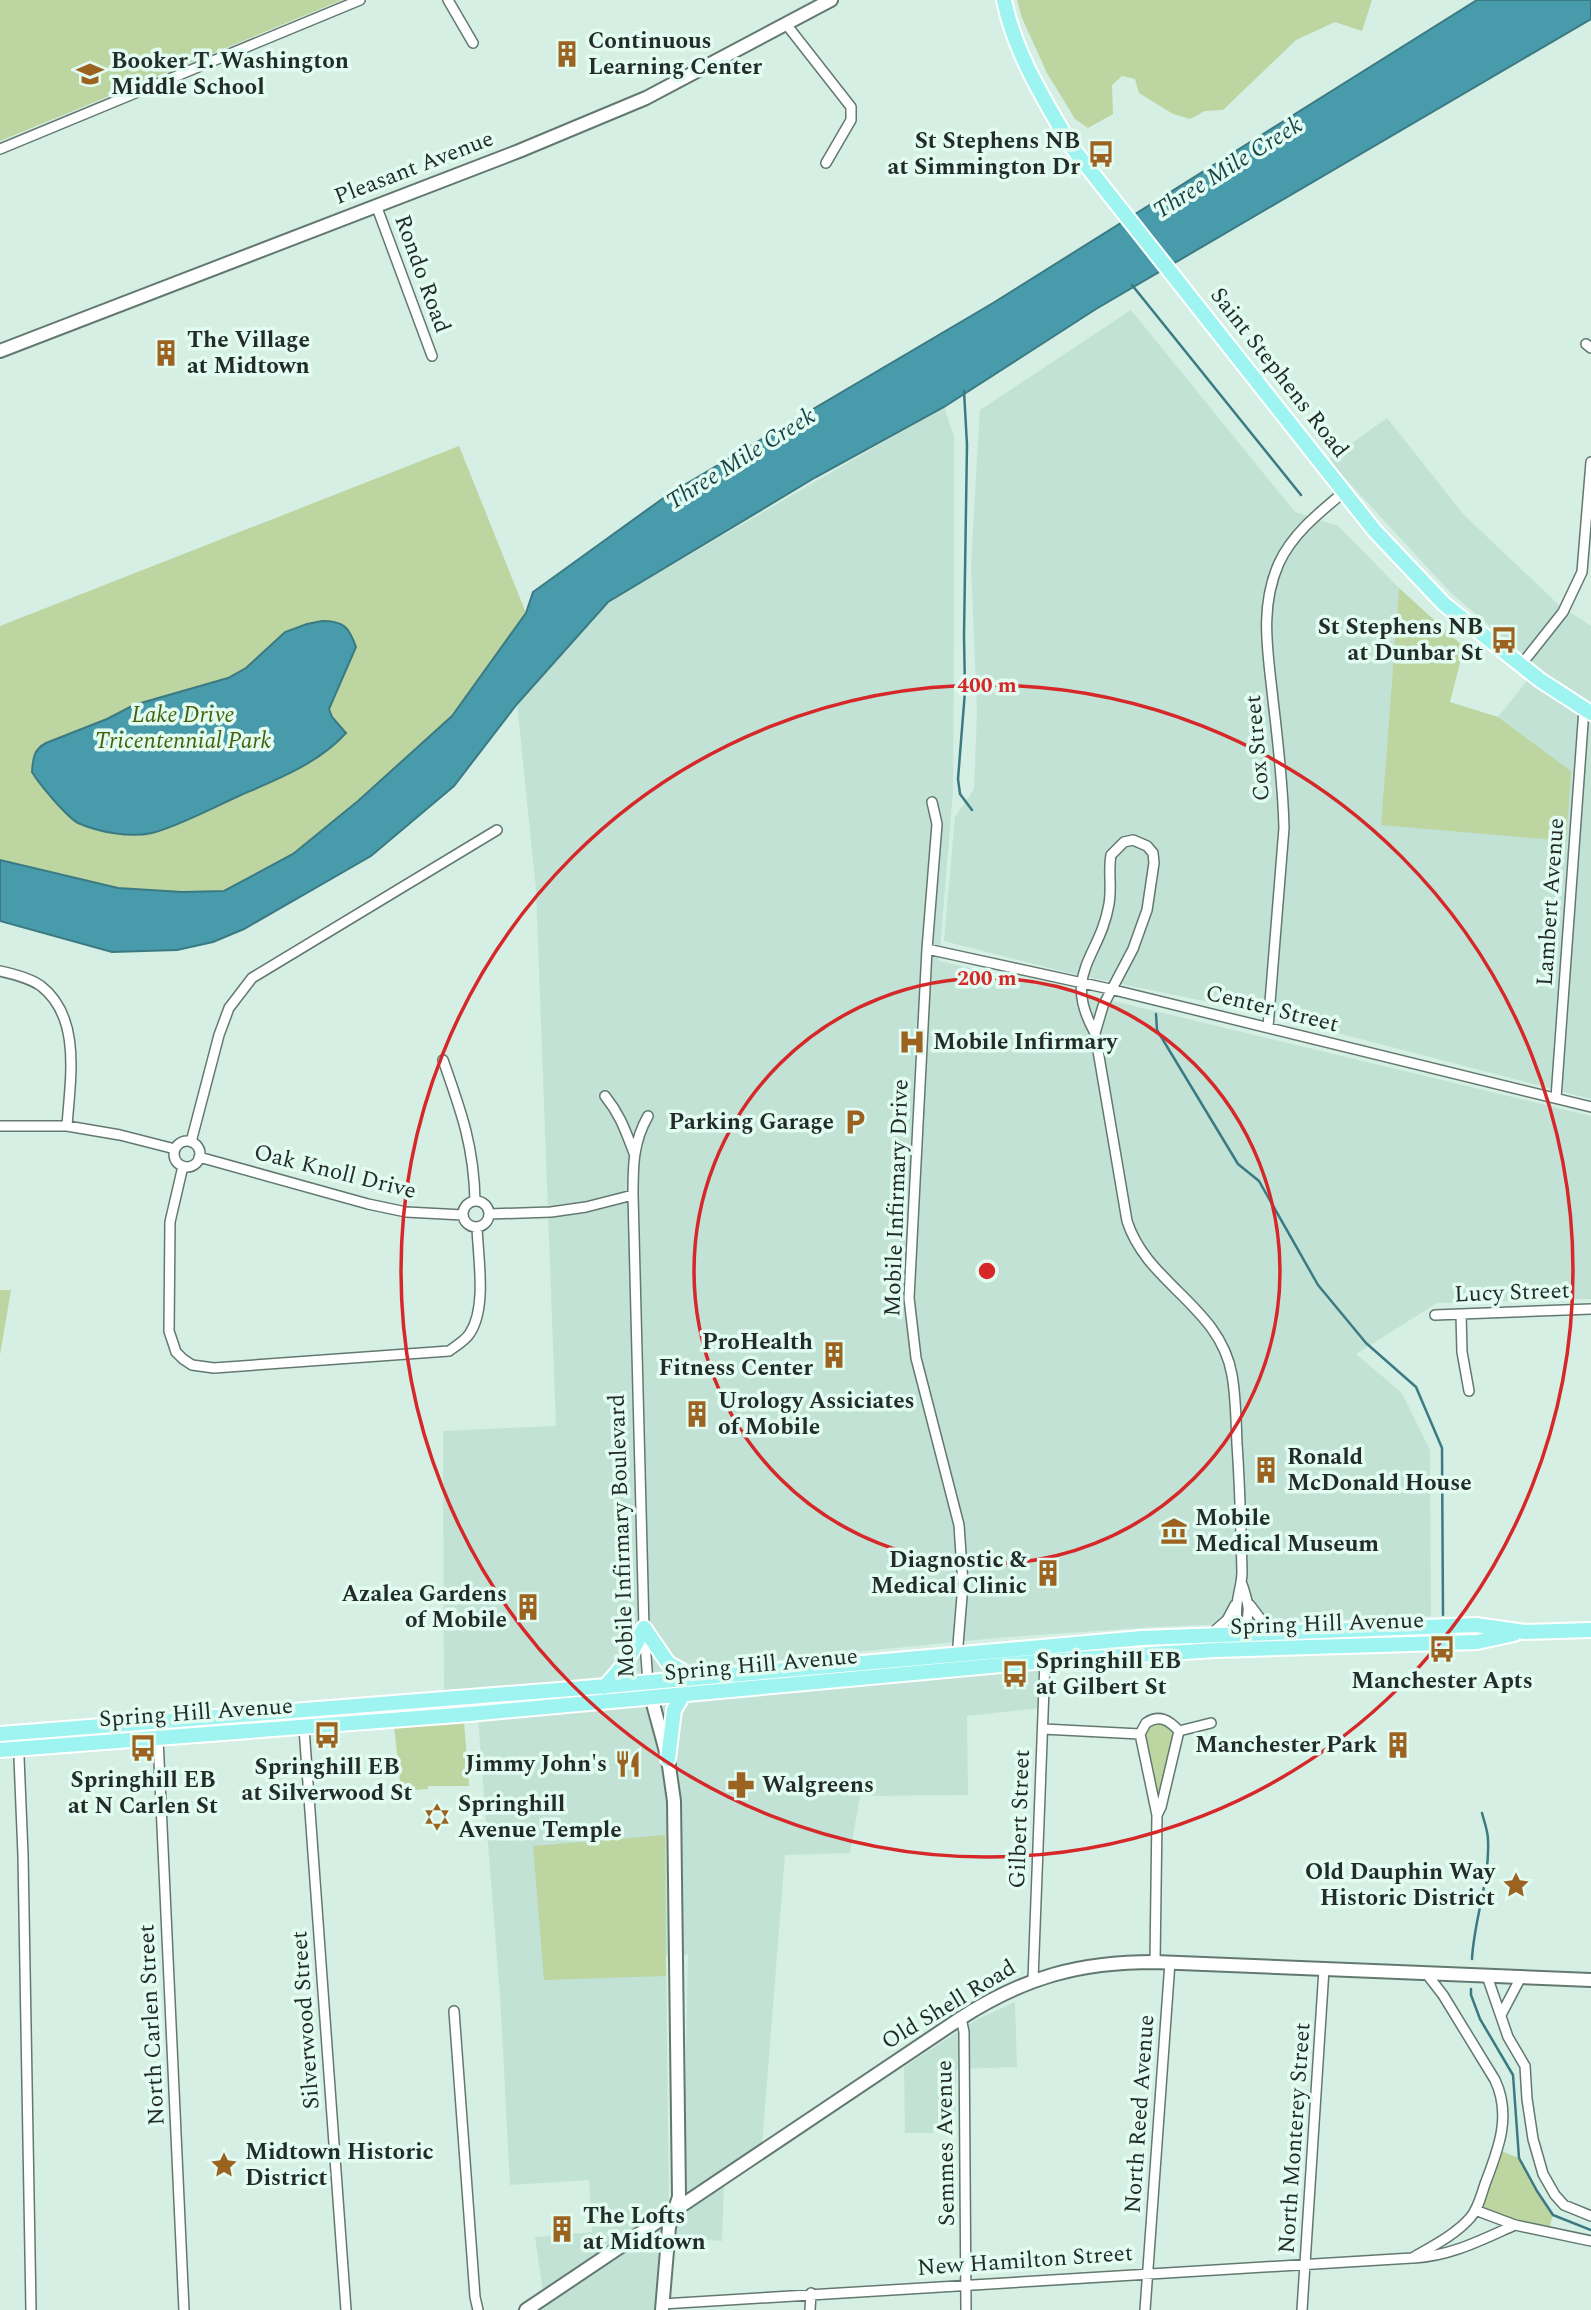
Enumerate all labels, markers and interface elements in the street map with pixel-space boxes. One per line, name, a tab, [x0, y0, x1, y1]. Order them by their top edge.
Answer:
place label: Continuous Learning Center	[588, 24, 762, 85]
building icon: Continuous Learning Center	[552, 39, 582, 69]
place label: Booker T. Washington Middle School	[111, 44, 349, 105]
school or university icon: Booker T. Washington Middle School	[75, 59, 105, 89]
water label: Three Mile Creek	[1146, 108, 1310, 228]
street label: Pleasant Avenue	[329, 122, 499, 214]
place label: St Stephens NB at Simmington Dr	[888, 124, 1080, 185]
bus stop icon: St Stephens NB at Simmington Dr	[1086, 139, 1116, 169]
street label: Rondo Road	[384, 210, 460, 338]
street label: Saint Stephens Road	[1201, 280, 1357, 466]
place label: The Village at Midtown	[187, 323, 310, 384]
building icon: The Village at Midtown	[151, 338, 181, 368]
water label: Three Mile Creek	[659, 399, 823, 519]
place label: St Stephens NB at Dunbar St	[1318, 610, 1483, 671]
bus stop icon: St Stephens NB at Dunbar St	[1489, 625, 1519, 655]
text: 400 m	[957, 670, 1017, 702]
street label: Cox Street	[1236, 693, 1280, 803]
park label: Lake Drive Tricentennial Park	[95, 698, 271, 759]
street label: Lambert Avenue	[1528, 817, 1574, 987]
text: 200 m	[957, 963, 1017, 995]
street label: Center Street	[1202, 976, 1342, 1042]
place label: Mobile Infirmary	[933, 1025, 1118, 1060]
hospital icon: Mobile Infirmary	[897, 1027, 927, 1057]
street label: Mobile Infirmary Drive	[875, 1079, 919, 1317]
place label: Parking Garage	[668, 1105, 834, 1140]
parking icon: Parking Garage	[840, 1107, 870, 1137]
street label: Oak Knoll Drive	[250, 1135, 420, 1209]
centre of rings	[975, 1259, 999, 1283]
street label: Lucy Street	[1454, 1273, 1570, 1313]
place label: ProHealth Fitness Center	[659, 1325, 813, 1386]
building icon: ProHealth Fitness Center	[819, 1340, 849, 1370]
place label: Urology Assiciates of Mobile	[718, 1384, 915, 1445]
street label: Mobile Infirmary Boulevard	[600, 1393, 644, 1679]
building icon: Urology Assiciates of Mobile	[682, 1399, 712, 1429]
place label: Ronald McDonald House	[1287, 1440, 1472, 1501]
building icon: Ronald McDonald House	[1251, 1455, 1281, 1485]
place label: Mobile Medical Museum	[1195, 1501, 1379, 1562]
museum icon: Mobile Medical Museum	[1159, 1516, 1189, 1546]
place label: Diagnostic & Medical Clinic	[871, 1543, 1027, 1604]
building icon: Diagnostic & Medical Clinic	[1033, 1558, 1063, 1588]
place label: Azalea Gardens of Mobile	[341, 1577, 507, 1638]
building icon: Azalea Gardens of Mobile	[513, 1592, 543, 1622]
street label: Spring Hill Avenue	[1229, 1603, 1425, 1645]
bus stop icon: Manchester Apts	[1427, 1634, 1457, 1664]
street label: Spring Hill Avenue	[663, 1639, 859, 1691]
place label: Springhill EB at Gilbert St	[1036, 1644, 1181, 1705]
bus stop icon: Springhill EB at Gilbert St	[1000, 1659, 1030, 1689]
place label: Manchester Apts	[1351, 1664, 1533, 1699]
street label: Spring Hill Avenue	[98, 1689, 294, 1737]
bus stop icon: Springhill EB at Silverwood St	[312, 1720, 342, 1750]
place label: Manchester Park	[1195, 1728, 1377, 1763]
building icon: Manchester Park	[1383, 1730, 1413, 1760]
bus stop icon: Springhill EB at N Carlen St	[128, 1733, 158, 1763]
place label: Jimmy John's	[465, 1747, 607, 1782]
restaurant icon: Jimmy John's	[613, 1749, 643, 1779]
street label: Gilbert Street	[1000, 1749, 1040, 1889]
place label: Springhill EB at Silverwood St	[242, 1750, 412, 1811]
place label: Springhill EB at N Carlen St	[68, 1763, 218, 1824]
place label: Walgreens	[762, 1768, 874, 1803]
pharmacy icon: Walgreens	[726, 1770, 756, 1800]
place label: Springhill Avenue Temple	[458, 1787, 622, 1848]
synagogue icon: Springhill Avenue Temple	[422, 1802, 452, 1832]
place label: Old Dauphin Way Historic District	[1305, 1855, 1496, 1916]
place icon: Old Dauphin Way Historic District	[1501, 1870, 1531, 1900]
street label: North Carlen Street	[129, 1923, 175, 2127]
street label: Silverwood Street	[282, 1930, 330, 2110]
street label: Old Shell Road	[875, 1951, 1023, 2059]
street label: North Reed Avenue	[1116, 2013, 1164, 2215]
street label: North Monterey Street	[1269, 2021, 1321, 2255]
street label: Semmes Avenue	[927, 2060, 965, 2226]
place label: Midtown Historic District	[245, 2135, 434, 2196]
place icon: Midtown Historic District	[209, 2150, 239, 2180]
place label: The Lofts at Midtown	[583, 2199, 706, 2260]
building icon: The Lofts at Midtown	[547, 2214, 577, 2244]
street label: New Hamilton Street	[916, 2236, 1134, 2286]

